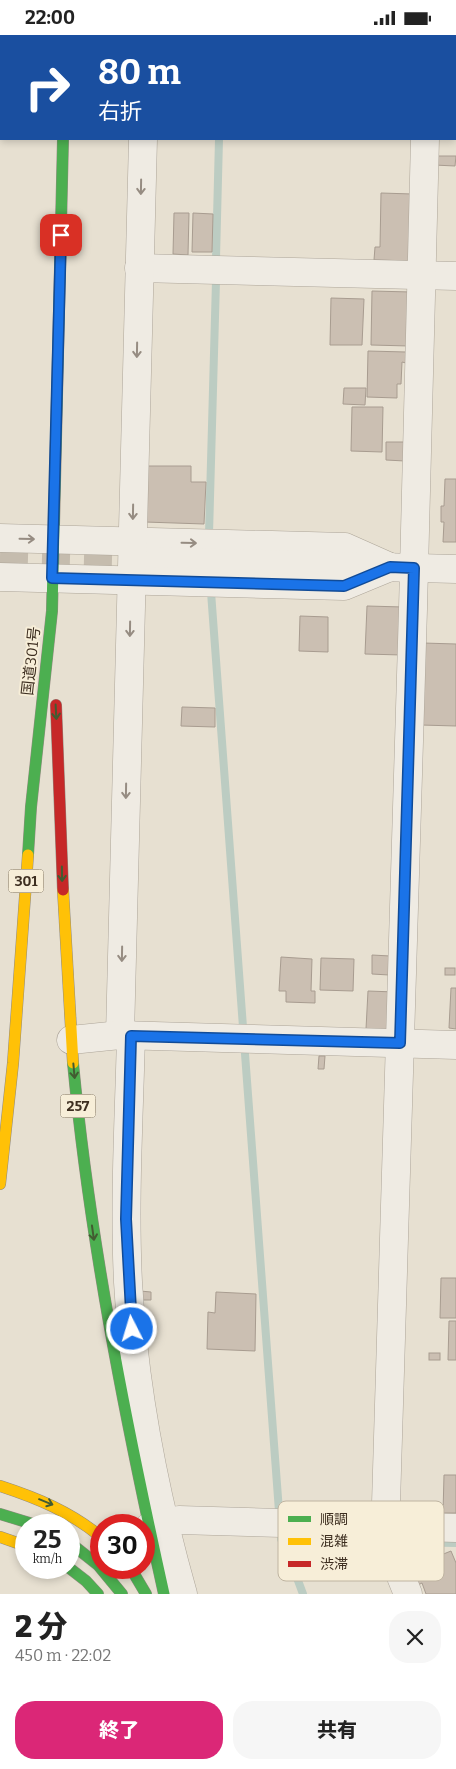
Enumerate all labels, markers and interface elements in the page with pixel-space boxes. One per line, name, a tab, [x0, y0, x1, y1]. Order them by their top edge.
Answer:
text: 22:00	[25, 6, 75, 29]
text: 80 m	[98, 51, 181, 93]
icon: right	[15, 55, 80, 120]
text: 右折	[98, 98, 142, 125]
one-way arrow	[137, 179, 146, 195]
pin	[40, 214, 82, 256]
icon: arrive	[47, 221, 75, 249]
one-way arrow	[132, 342, 142, 358]
one-way arrow	[128, 504, 138, 520]
one-way arrow	[18, 534, 34, 543]
one-way arrow	[181, 538, 197, 547]
one-way arrow	[125, 620, 135, 636]
street label: 国道301号	[18, 626, 44, 696]
one-way arrow	[52, 704, 61, 720]
one-way arrow	[121, 782, 131, 799]
one-way arrow	[57, 866, 67, 882]
road number: 301	[8, 869, 44, 893]
one-way arrow	[117, 945, 127, 961]
one-way arrow	[70, 1063, 79, 1079]
road number: 257	[60, 1095, 96, 1117]
one-way arrow	[88, 1224, 98, 1240]
position arrow	[105, 1302, 157, 1354]
one-way arrow	[38, 1498, 53, 1507]
legend	[278, 1501, 444, 1581]
text: 順調	[320, 1511, 348, 1528]
speed limit sign: 30	[90, 1514, 155, 1579]
text: 25	[34, 1525, 61, 1555]
text: 混雑	[320, 1533, 348, 1550]
text: km/h	[33, 1552, 62, 1566]
text: 渋滞	[320, 1556, 348, 1573]
text: 2 分	[15, 1609, 67, 1645]
button: close	[389, 1611, 441, 1663]
text: 450 m · 22:02	[15, 1646, 111, 1665]
button: 終了	[15, 1701, 223, 1759]
button: 共有	[233, 1701, 441, 1759]

